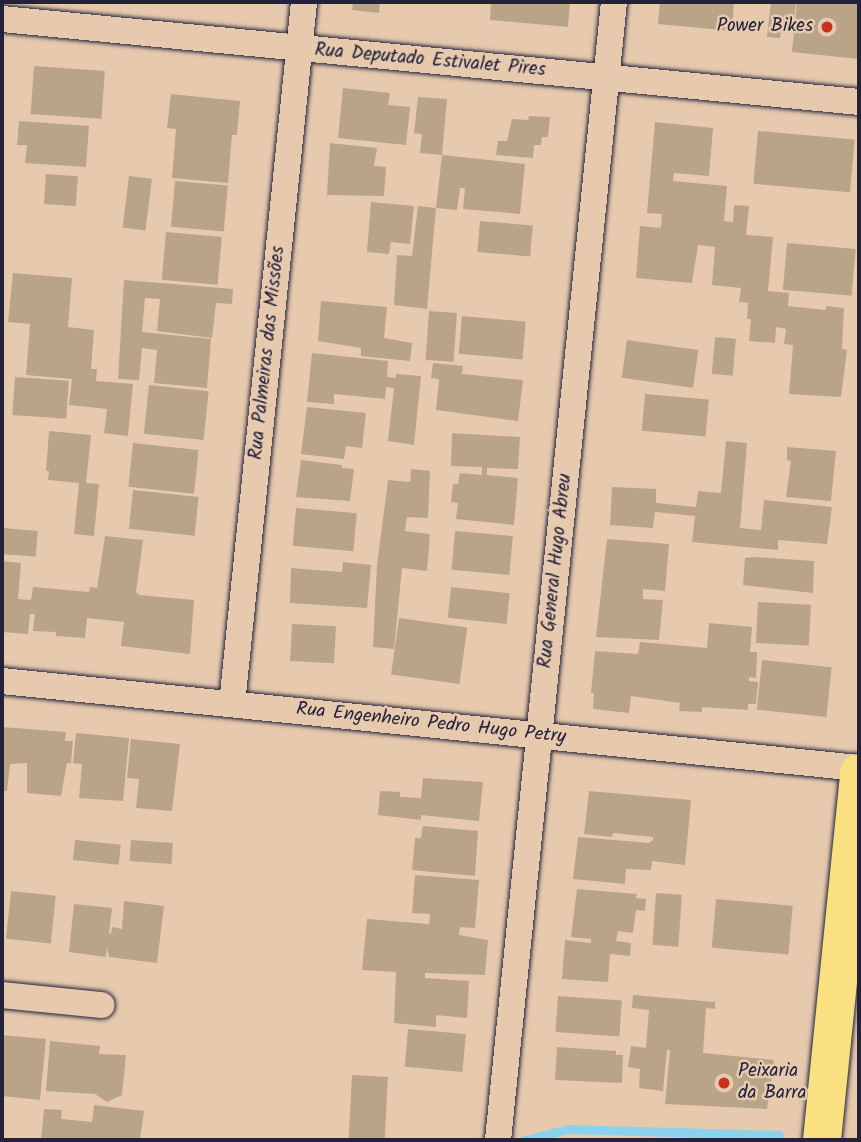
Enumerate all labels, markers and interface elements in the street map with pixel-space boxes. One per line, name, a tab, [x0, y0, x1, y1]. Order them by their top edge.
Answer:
place label: Power Bikes	[717, 16, 813, 38]
marker: Power Bikes	[819, 19, 835, 35]
street label: Rua Deputado Estivalet Pires	[314, 40, 546, 82]
street label: Rua Palmeiras das Missões	[245, 245, 291, 461]
street label: Rua General Hugo Abreu	[534, 472, 578, 670]
street label: Rua Engenheiro Pedro Hugo Petry	[295, 699, 567, 749]
place label: Peixaria da Barra	[738, 1061, 807, 1105]
marker: Peixaria da Barra	[716, 1075, 732, 1091]

